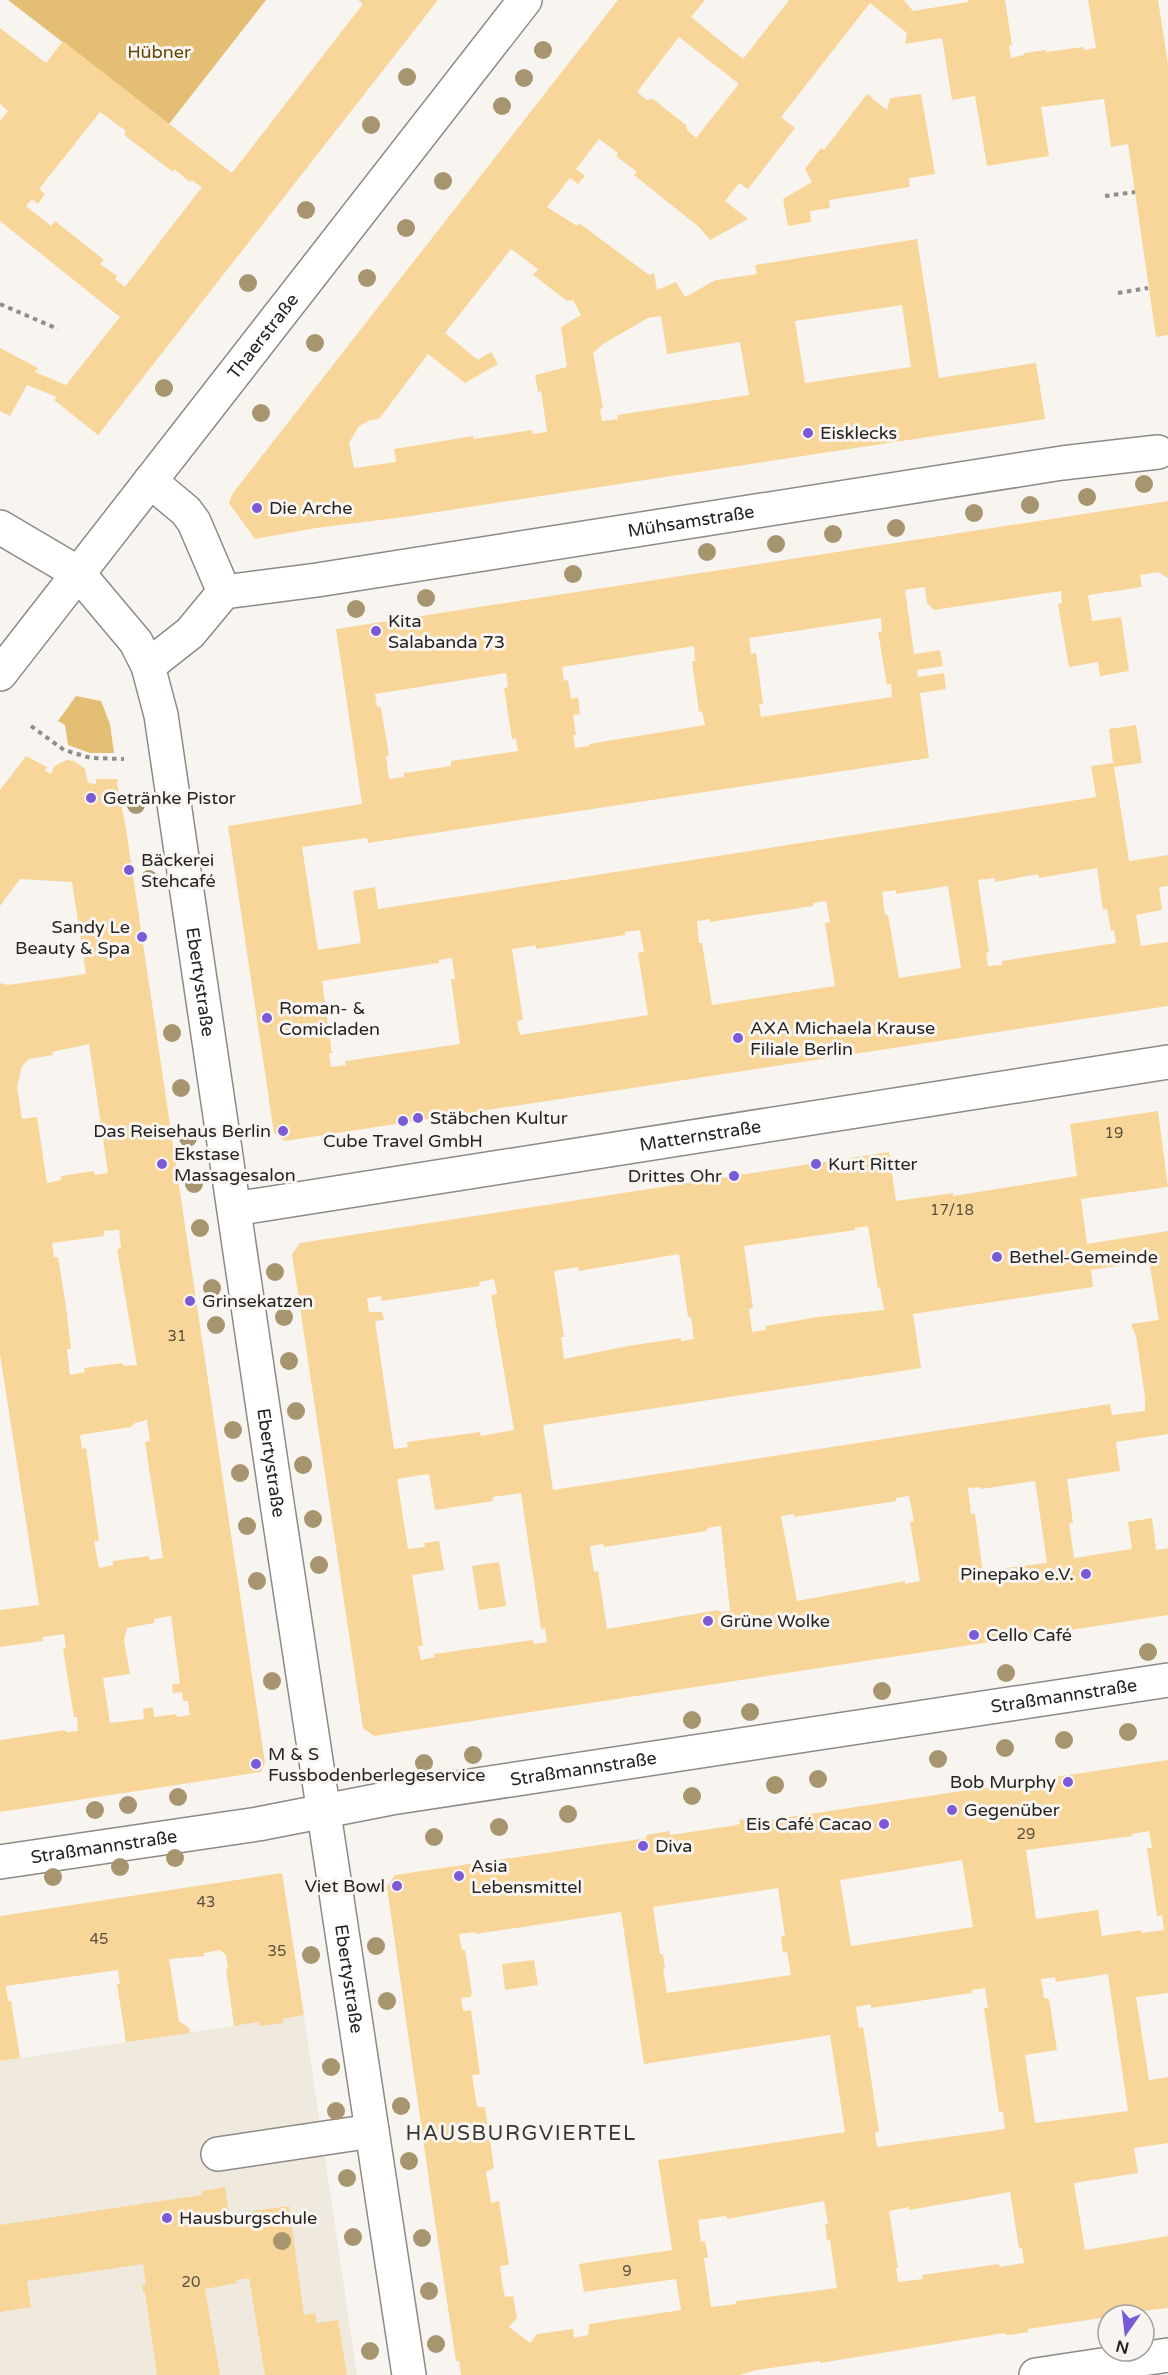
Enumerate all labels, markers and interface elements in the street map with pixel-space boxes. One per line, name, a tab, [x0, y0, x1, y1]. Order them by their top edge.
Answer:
park label: Hübner	[127, 41, 191, 63]
street label: Thaerstraße	[223, 289, 303, 384]
place label: Eisklecks	[820, 422, 897, 444]
marker: Eisklecks	[801, 426, 815, 440]
place label: Die Arche	[269, 497, 352, 519]
street label: Mühsamstraße	[626, 500, 756, 542]
marker: Die Arche	[250, 501, 264, 515]
place label: Kita Salabanda 73	[388, 610, 505, 653]
marker: Kita Salabanda 73	[369, 624, 383, 638]
place label: Getränke Pistor	[103, 787, 236, 809]
marker: Getränke Pistor	[84, 791, 98, 805]
place label: Bäckerei Stehcafé	[141, 849, 216, 892]
marker: Bäckerei Stehcafé	[122, 863, 136, 877]
place label: Sandy Le Beauty & Spa	[15, 916, 130, 959]
street label: Ebertystraße	[181, 926, 219, 1038]
marker: Sandy Le Beauty & Spa	[135, 930, 149, 944]
place label: Roman- & Comicladen	[279, 997, 380, 1040]
marker: Roman- & Comicladen	[260, 1011, 274, 1025]
place label: AXA Michaela Krause Filiale Berlin	[750, 1017, 935, 1060]
marker: AXA Michaela Krause Filiale Berlin	[731, 1031, 745, 1045]
place label: Stäbchen Kultur	[430, 1107, 568, 1129]
marker: Stäbchen Kultur	[411, 1111, 425, 1125]
marker: Cube Travel GmbH	[396, 1114, 410, 1128]
street label: Matternstraße	[638, 1115, 763, 1156]
place label: Das Reisehaus Berlin	[93, 1120, 271, 1142]
marker: Das Reisehaus Berlin	[276, 1124, 290, 1138]
house number: 19	[1105, 1124, 1123, 1142]
place label: Cube Travel GmbH	[323, 1130, 483, 1152]
place label: Ekstase Massagesalon	[174, 1143, 296, 1186]
place label: Kurt Ritter	[828, 1153, 918, 1175]
marker: Ekstase Massagesalon	[155, 1157, 169, 1171]
marker: Kurt Ritter	[809, 1157, 823, 1171]
place label: Drittes Ohr	[628, 1165, 722, 1187]
marker: Drittes Ohr	[727, 1169, 741, 1183]
house number: 17/18	[930, 1201, 974, 1219]
place label: Bethel-Gemeinde	[1009, 1246, 1158, 1268]
marker: Bethel-Gemeinde	[990, 1250, 1004, 1264]
place label: Grinsekatzen	[202, 1290, 313, 1312]
marker: Grinsekatzen	[183, 1294, 197, 1308]
house number: 31	[168, 1327, 186, 1345]
street label: Ebertystraße	[252, 1407, 290, 1519]
place label: Pinepako e.V.	[960, 1563, 1074, 1585]
marker: Pinepako e.V.	[1079, 1567, 1093, 1581]
place label: Grüne Wolke	[720, 1610, 830, 1632]
marker: Grüne Wolke	[701, 1614, 715, 1628]
place label: Cello Café	[986, 1624, 1072, 1646]
marker: Cello Café	[967, 1628, 981, 1642]
street label: Straßmannstraße	[989, 1674, 1139, 1718]
place label: M & S Fussbodenberlegeservice	[268, 1743, 485, 1786]
street label: Straßmannstraße	[509, 1747, 658, 1791]
marker: M & S Fussbodenberlegeservice	[249, 1757, 263, 1771]
place label: Bob Murphy	[950, 1771, 1056, 1793]
marker: Bob Murphy	[1061, 1775, 1075, 1789]
place label: Gegenüber	[964, 1799, 1060, 1821]
marker: Gegenüber	[945, 1803, 959, 1817]
place label: Eis Café Cacao	[746, 1813, 872, 1835]
marker: Eis Café Cacao	[877, 1817, 891, 1831]
street label: Straßmannstraße	[29, 1825, 179, 1868]
house number: 29	[1017, 1825, 1035, 1843]
place label: Diva	[655, 1835, 692, 1857]
marker: Diva	[636, 1839, 650, 1853]
place label: Asia Lebensmittel	[471, 1855, 582, 1898]
marker: Asia Lebensmittel	[452, 1869, 466, 1883]
place label: Viet Bowl	[305, 1875, 385, 1897]
marker: Viet Bowl	[390, 1879, 404, 1893]
house number: 43	[197, 1893, 215, 1911]
street label: Ebertystraße	[330, 1923, 368, 2035]
house number: 45	[90, 1930, 108, 1948]
house number: 35	[268, 1942, 286, 1960]
district label: HAUSBURGVIERTEL	[406, 2121, 637, 2146]
place label: Hausburgschule	[179, 2207, 317, 2229]
marker: Hausburgschule	[160, 2211, 174, 2225]
house number: 9	[622, 2262, 632, 2280]
house number: 20	[182, 2273, 200, 2291]
north arrow	[1096, 2303, 1156, 2363]
text: N	[1114, 2335, 1131, 2358]

